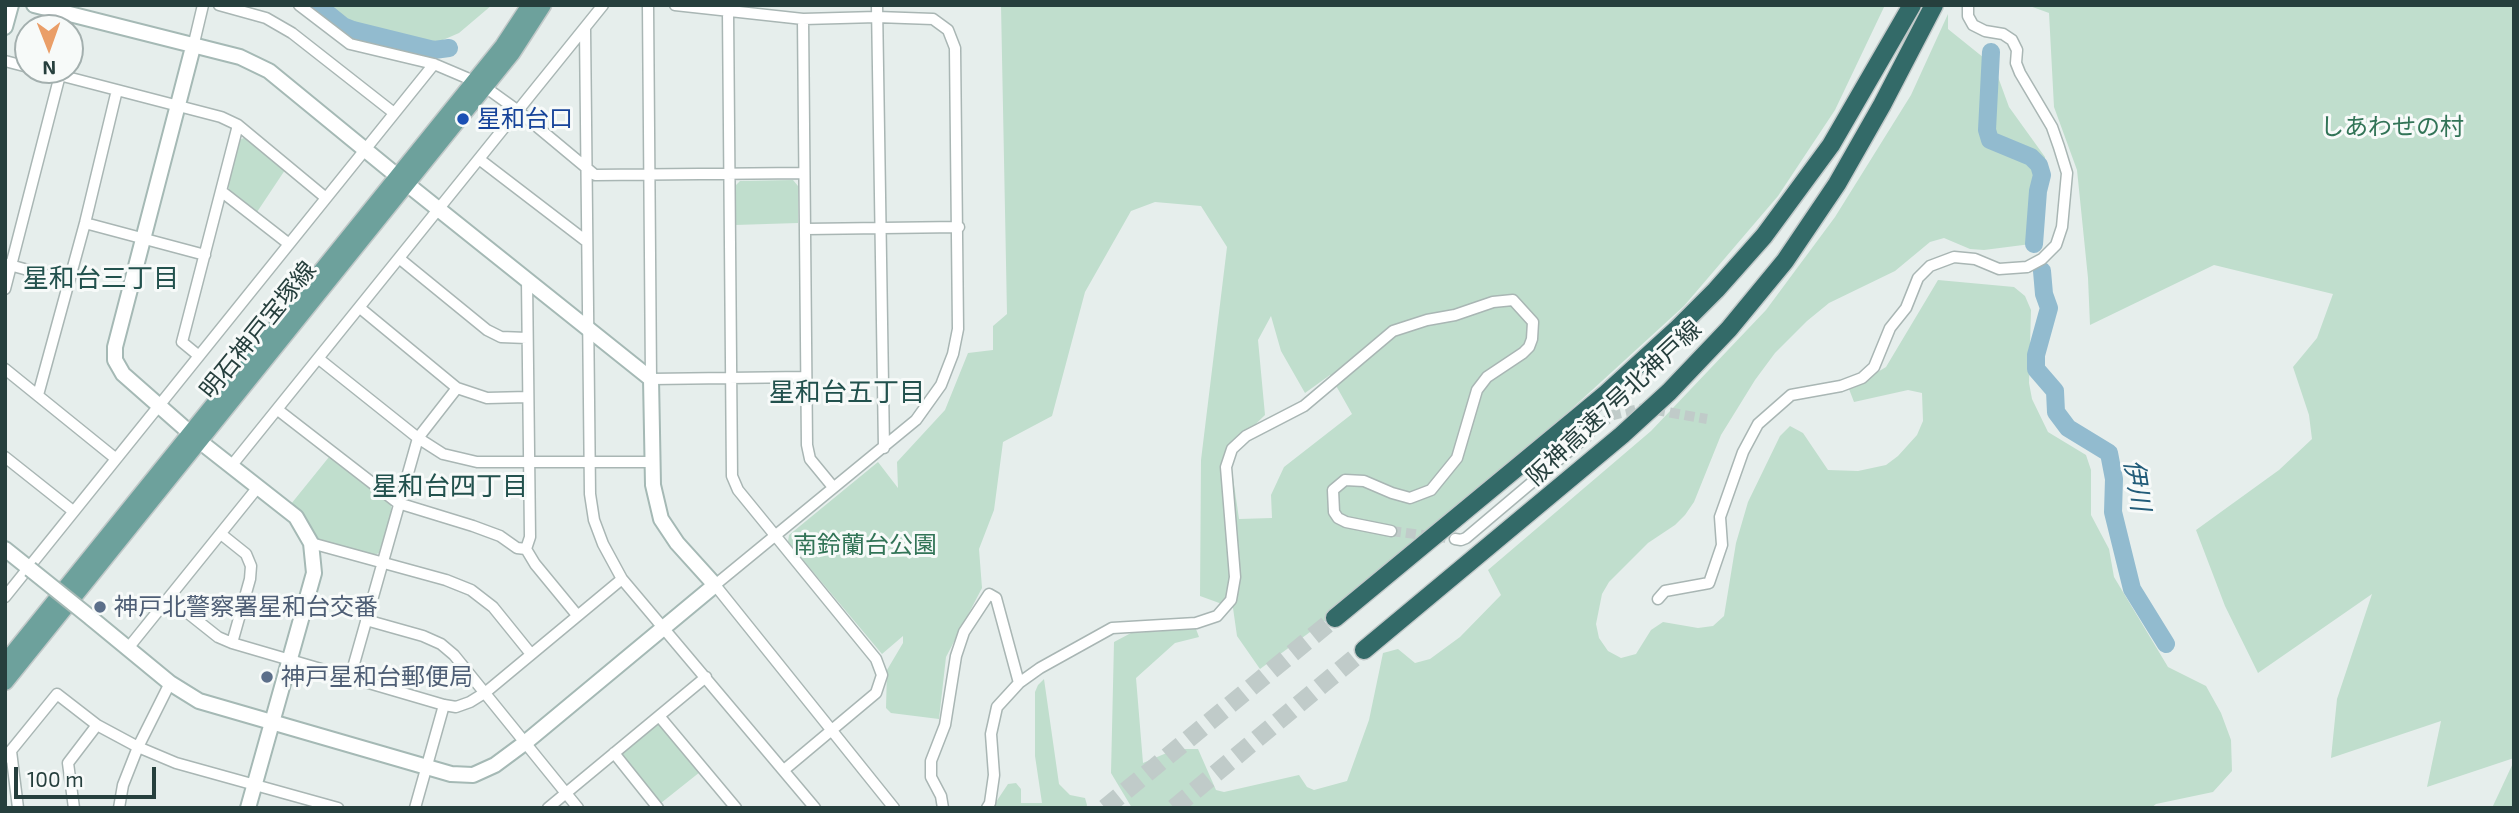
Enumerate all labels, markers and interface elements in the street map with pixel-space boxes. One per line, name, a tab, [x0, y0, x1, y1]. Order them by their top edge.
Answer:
north arrow	[14, 14, 84, 84]
text: N	[42, 57, 56, 80]
place label: 星和台口	[477, 105, 573, 133]
marker: 星和台口	[455, 111, 471, 127]
park label: しあわせの村	[2320, 113, 2464, 141]
street label: 明石神戸宝塚線	[194, 256, 322, 404]
district label: 星和台三丁目	[23, 262, 179, 294]
street label: 阪神高速7号北神戸線	[1521, 315, 1707, 491]
district label: 星和台五丁目	[769, 376, 925, 408]
water label: 伊川	[2118, 457, 2156, 513]
district label: 星和台四丁目	[372, 470, 528, 502]
park label: 南鈴蘭台公園	[793, 531, 937, 559]
place label: 神戸北警察署星和台交番	[114, 593, 378, 621]
marker: 神戸北警察署星和台交番	[92, 599, 108, 615]
place label: 神戸星和台郵便局	[281, 663, 473, 691]
marker: 神戸星和台郵便局	[259, 669, 275, 685]
scale bar	[18, 754, 159, 798]
text: 100 m	[27, 766, 84, 791]

